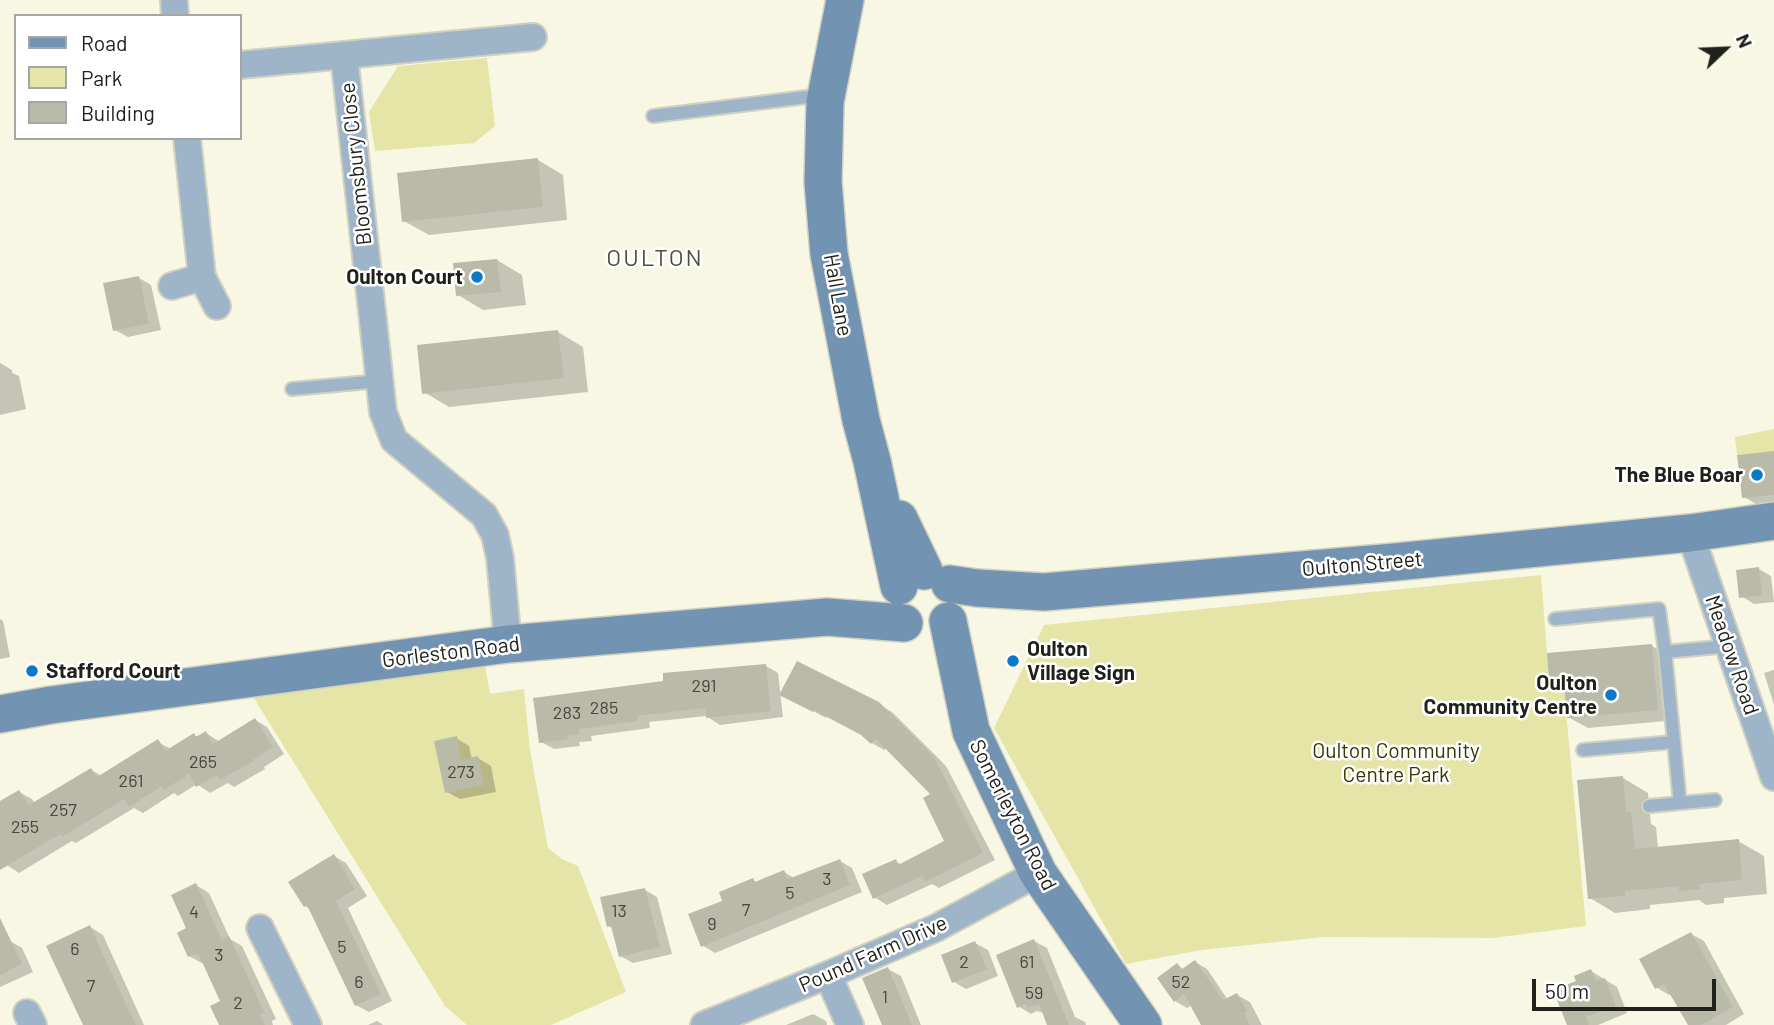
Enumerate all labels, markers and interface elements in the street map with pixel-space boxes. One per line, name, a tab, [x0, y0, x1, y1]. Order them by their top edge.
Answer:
legend	[14, 14, 242, 140]
north arrow	[1690, 14, 1760, 84]
text: Road	[81, 30, 127, 55]
text: N	[1732, 30, 1758, 51]
text: Park	[81, 65, 122, 90]
street label: Bloomsbury Close	[335, 81, 377, 247]
text: Building	[81, 100, 155, 125]
district label: OULTON	[607, 244, 703, 272]
street label: Hall Lane	[818, 252, 858, 338]
place label: Oulton Court	[346, 264, 463, 290]
marker: Oulton Court	[469, 269, 485, 285]
place label: The Blue Boar	[1615, 462, 1743, 488]
marker: The Blue Boar	[1749, 467, 1765, 483]
street label: Oulton Street	[1301, 546, 1423, 582]
street label: Meadow Road	[1700, 592, 1764, 718]
street label: Gorleston Road	[381, 631, 521, 673]
place label: Oulton Village Sign	[1027, 636, 1135, 686]
marker: Oulton Village Sign	[1005, 653, 1021, 669]
place label: Stafford Court	[46, 658, 181, 684]
marker: Stafford Court	[24, 663, 40, 679]
place label: Oulton Community Centre	[1424, 670, 1597, 720]
house number: 291	[692, 675, 716, 697]
marker: Oulton Community Centre	[1603, 687, 1619, 703]
house number: 285	[590, 697, 618, 719]
house number: 283	[553, 702, 581, 724]
street label: Somerleyton Road	[964, 735, 1062, 895]
park label: Oulton Community Centre Park	[1312, 738, 1480, 788]
house number: 265	[189, 751, 217, 773]
house number: 273	[447, 761, 475, 783]
house number: 261	[119, 770, 143, 792]
house number: 257	[49, 799, 77, 821]
house number: 255	[11, 816, 39, 838]
house number: 3	[822, 868, 832, 890]
house number: 5	[785, 882, 795, 904]
house number: 7	[742, 899, 750, 921]
house number: 13	[611, 900, 627, 922]
house number: 4	[189, 901, 199, 923]
street label: Pound Farm Drive	[795, 910, 951, 998]
house number: 9	[707, 913, 717, 935]
house number: 5	[337, 936, 347, 958]
house number: 6	[70, 938, 80, 960]
house number: 3	[214, 944, 224, 966]
house number: 2	[959, 951, 969, 973]
house number: 61	[1019, 951, 1035, 973]
scale bar	[1536, 965, 1720, 1009]
house number: 6	[354, 971, 364, 993]
house number: 52	[1172, 971, 1190, 993]
house number: 7	[87, 975, 95, 997]
text: 50 m	[1545, 978, 1589, 1003]
house number: 59	[1025, 982, 1043, 1004]
house number: 1	[882, 986, 888, 1008]
house number: 2	[233, 992, 243, 1014]

